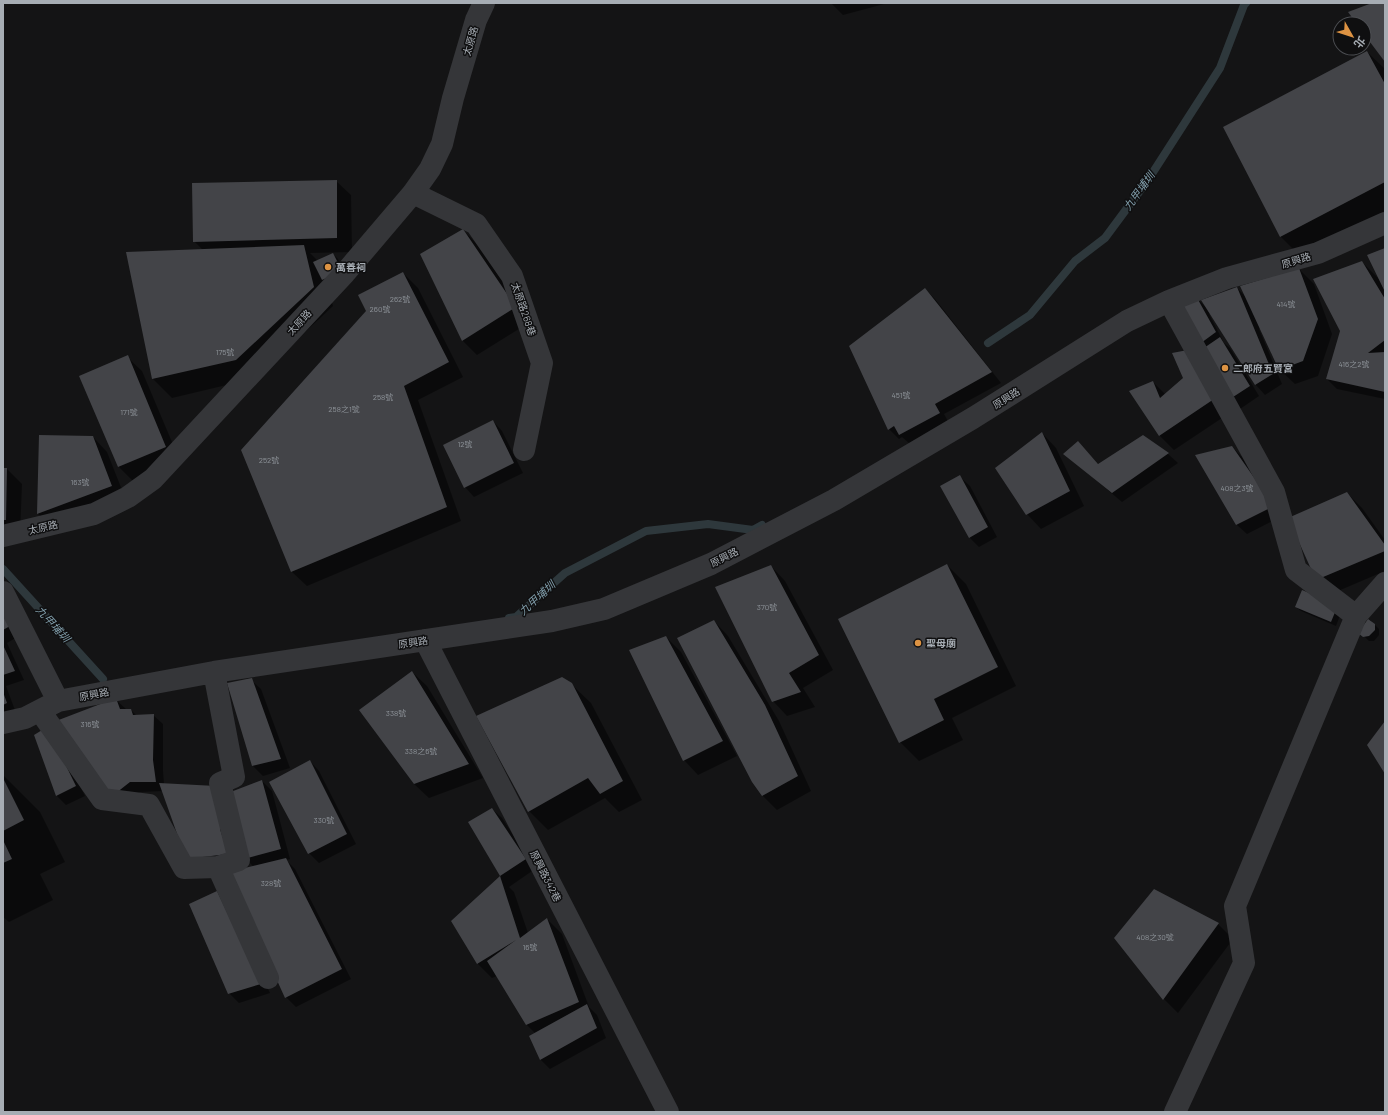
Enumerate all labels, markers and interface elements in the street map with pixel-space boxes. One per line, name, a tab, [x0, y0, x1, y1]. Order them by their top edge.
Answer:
north arrow	[1332, 16, 1372, 56]
street label: 太原路	[460, 25, 480, 57]
text: 北	[1352, 34, 1369, 51]
water label: 九甲埔圳	[1120, 167, 1158, 212]
street label: 原興路	[1280, 250, 1312, 270]
place label: 萬善祠	[336, 261, 366, 273]
marker: 萬善祠	[323, 262, 333, 272]
street label: 太原路268巷	[509, 281, 539, 337]
house number: 262號	[390, 294, 410, 304]
house number: 414號	[1277, 299, 1295, 309]
house number: 260號	[370, 304, 390, 314]
street label: 太原路	[284, 307, 314, 337]
house number: 175號	[216, 347, 234, 357]
house number: 416之2號	[1339, 359, 1369, 369]
place label: 二郎府五賢宮	[1233, 362, 1293, 374]
marker: 二郎府五賢宮	[1220, 363, 1230, 373]
street label: 原興路	[990, 385, 1022, 411]
house number: 451號	[891, 390, 911, 400]
house number: 258號	[373, 392, 393, 402]
house number: 258之1號	[328, 404, 360, 414]
house number: 171號	[120, 407, 138, 417]
house number: 12號	[457, 439, 473, 449]
house number: 252號	[259, 455, 279, 465]
house number: 163號	[70, 477, 90, 487]
house number: 408之3號	[1220, 483, 1254, 493]
street label: 太原路	[27, 518, 59, 536]
street label: 原興路	[708, 545, 740, 569]
water label: 九甲埔圳	[516, 577, 559, 617]
house number: 370號	[757, 602, 777, 612]
water label: 九甲埔圳	[34, 603, 74, 646]
street label: 原興路	[397, 634, 429, 650]
place label: 聖母廟	[926, 637, 956, 649]
marker: 聖母廟	[913, 638, 923, 648]
street label: 原興路	[78, 685, 110, 703]
house number: 338號	[386, 708, 406, 718]
house number: 316號	[81, 719, 99, 729]
house number: 338之6號	[405, 746, 437, 756]
house number: 330號	[314, 815, 334, 825]
street label: 原興路342巷	[528, 848, 564, 904]
house number: 328號	[261, 878, 281, 888]
house number: 408之30號	[1136, 932, 1174, 942]
house number: 16號	[523, 942, 537, 952]

